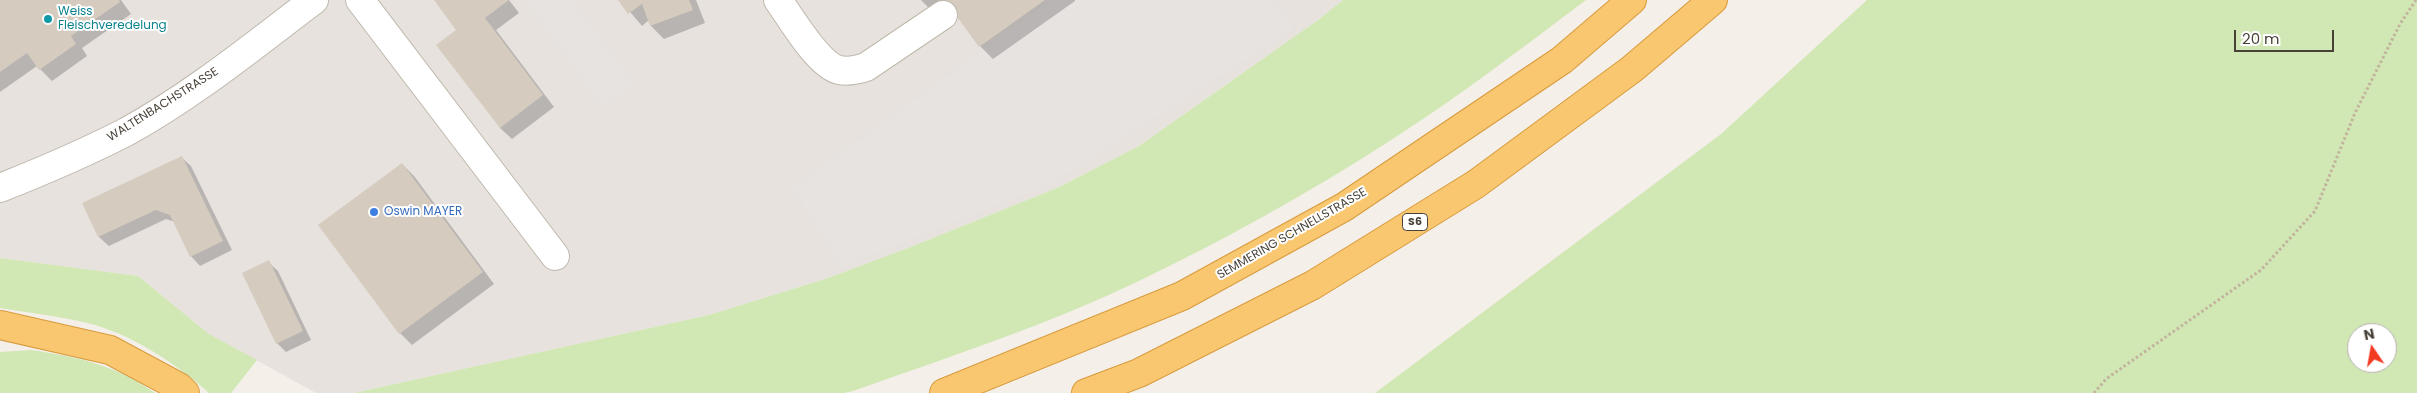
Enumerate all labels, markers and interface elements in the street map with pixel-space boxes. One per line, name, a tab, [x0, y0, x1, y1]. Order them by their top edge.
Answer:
place label: Weiss Fleischveredelung	[58, 5, 167, 33]
marker: Weiss Fleischveredelung	[42, 13, 54, 25]
scale bar	[2237, 20, 2337, 52]
text: 20 m	[2242, 28, 2280, 49]
street label: WALTENBACHSTRASSE	[105, 65, 221, 145]
street label: SEMMERING SCHNELLSTRASSE	[1215, 185, 1369, 283]
place label: Oswin MAYER	[384, 205, 462, 219]
marker: Oswin MAYER	[368, 206, 380, 218]
road number: S6	[1402, 213, 1428, 230]
north arrow	[2347, 323, 2397, 373]
text: N	[2362, 323, 2376, 345]

